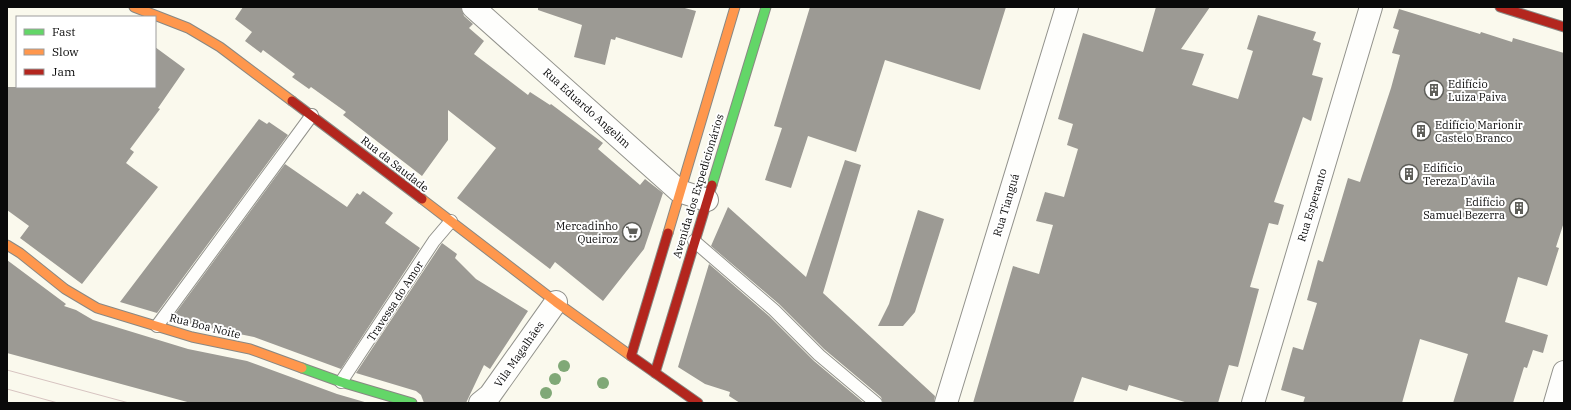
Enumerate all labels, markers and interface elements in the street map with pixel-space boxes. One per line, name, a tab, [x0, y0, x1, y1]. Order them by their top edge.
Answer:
legend	[16, 16, 156, 88]
text: Fast	[52, 24, 76, 39]
text: Slow	[52, 44, 79, 59]
text: Jam	[52, 64, 76, 79]
street label: Rua Eduardo Angelim	[540, 65, 634, 151]
place label: Edifício Luiza Paiva	[1448, 77, 1507, 104]
building icon: Edifício Luiza Paiva	[1423, 79, 1445, 101]
street label: Avenida dos Expedicionários	[669, 112, 727, 260]
place label: Edifício Marionir Castelo Branco	[1435, 118, 1523, 145]
building icon: Edifício Marionir Castelo Branco	[1410, 120, 1432, 142]
street label: Rua da Saudade	[358, 133, 432, 195]
place label: Edifício Tereza D'ávila	[1423, 161, 1495, 188]
building icon: Edifício Tereza D'ávila	[1398, 163, 1420, 185]
street label: Rua Esperanto	[1294, 167, 1330, 243]
street label: Rua Tianguá	[990, 172, 1022, 238]
place label: Edifício Samuel Bezerra	[1423, 195, 1505, 222]
building icon: Edifício Samuel Bezerra	[1508, 197, 1530, 219]
place label: Mercadinho Queiroz	[556, 219, 618, 246]
supermarket icon: Mercadinho Queiroz	[621, 221, 643, 243]
street label: Travessa do Amor	[364, 258, 426, 344]
street label: Rua Boa Noite	[168, 310, 242, 342]
street label: Vila Magalhães	[491, 318, 547, 390]

